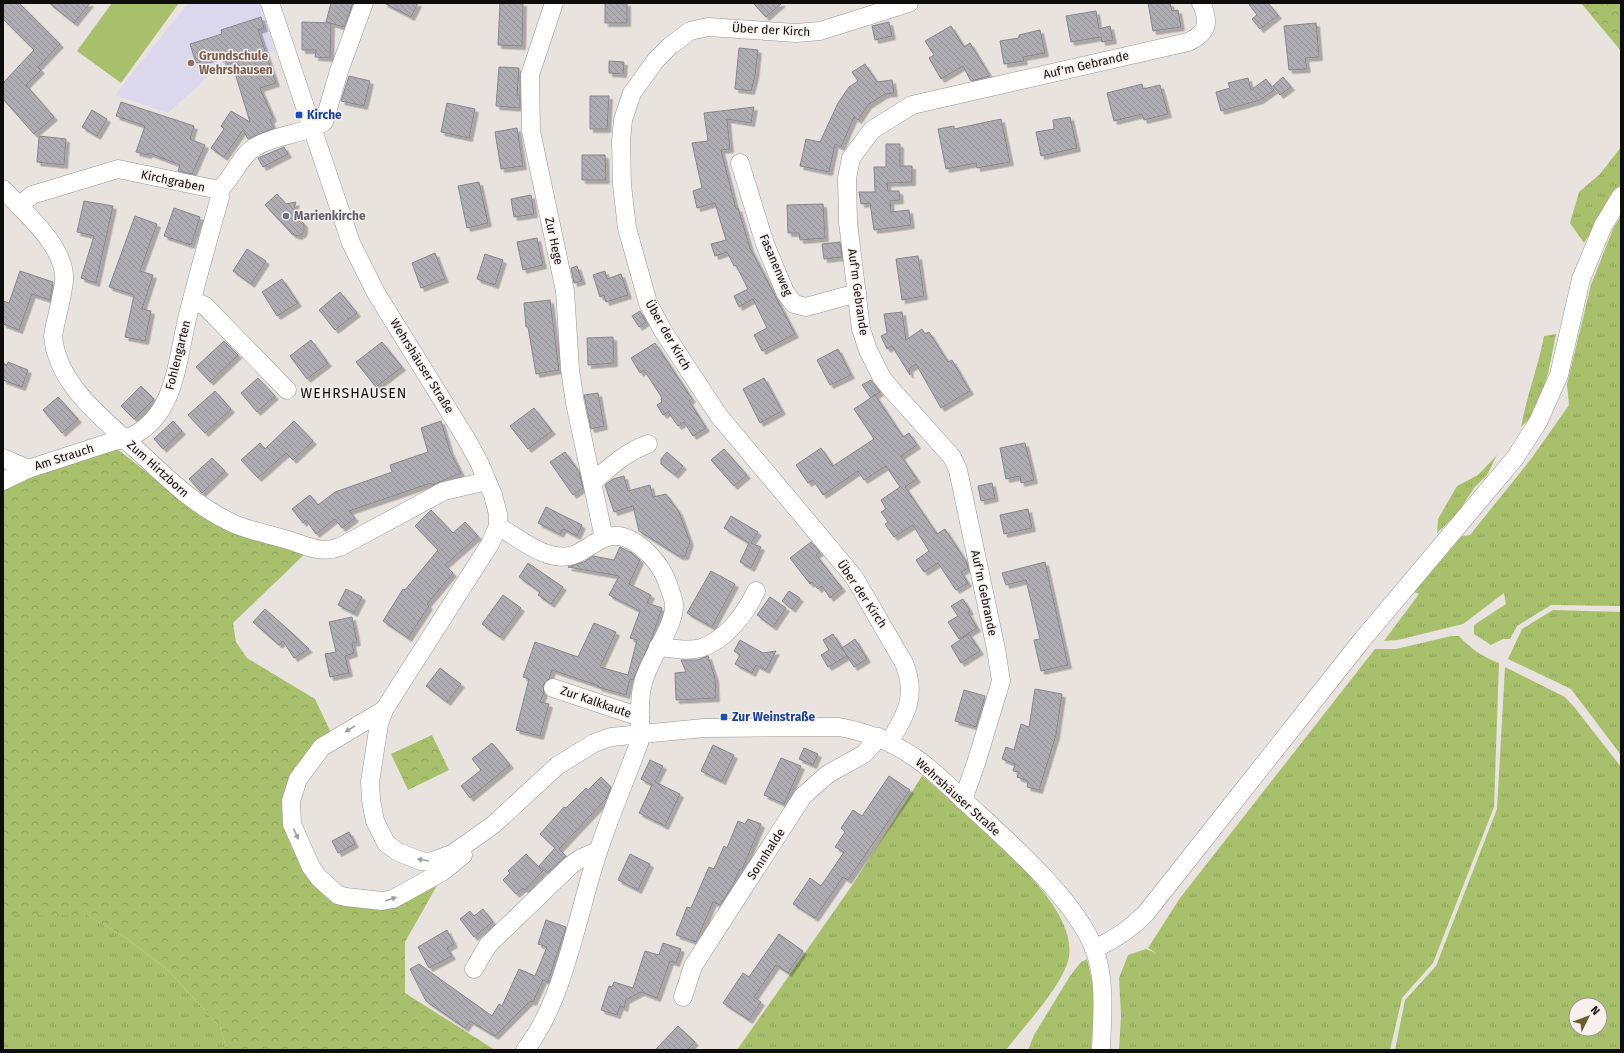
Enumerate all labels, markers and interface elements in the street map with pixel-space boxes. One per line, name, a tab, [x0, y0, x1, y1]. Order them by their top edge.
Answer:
street label: Über der Kirch	[731, 19, 811, 39]
street label: Auf'm Gebrande	[1042, 48, 1130, 82]
place label: Grundschule Wehrshausen	[199, 49, 273, 77]
marker: Grundschule Wehrshausen	[186, 58, 196, 68]
place label: Kirche	[307, 108, 342, 122]
marker: Kirche	[294, 110, 304, 120]
street label: Kirchgraben	[140, 167, 206, 195]
place label: Marienkirche	[294, 209, 366, 223]
marker: Marienkirche	[281, 211, 291, 221]
street label: Zur Hege	[542, 216, 566, 266]
street label: Fasanenweg	[757, 232, 796, 299]
street label: Auf'm Gebrande	[845, 248, 871, 336]
street label: Über der Kirch	[642, 297, 695, 372]
street label: Wehrshäuser Straße	[387, 316, 457, 416]
street label: Fohlengarten	[163, 319, 193, 391]
district label: WEHRSHAUSEN	[301, 385, 407, 402]
street label: Zum Hirtzborn	[124, 438, 192, 500]
street label: Am Strauch	[32, 441, 96, 473]
street label: Auf'm Gebrande	[968, 549, 1000, 637]
street label: Über der Kirch	[834, 556, 891, 630]
street label: Zur Kalkkaute	[559, 683, 633, 721]
place label: Zur Weinstraße	[732, 710, 815, 724]
marker: Zur Weinstraße	[719, 712, 729, 722]
one-way arrow	[344, 726, 356, 733]
street label: Wehrshäuser Straße	[913, 755, 1003, 839]
street label: Sonnhalde	[744, 826, 788, 882]
one-way arrow	[293, 828, 299, 839]
one-way arrow	[416, 857, 429, 863]
one-way arrow	[386, 896, 398, 902]
north arrow	[1568, 997, 1608, 1037]
text: N	[1588, 1004, 1602, 1018]

